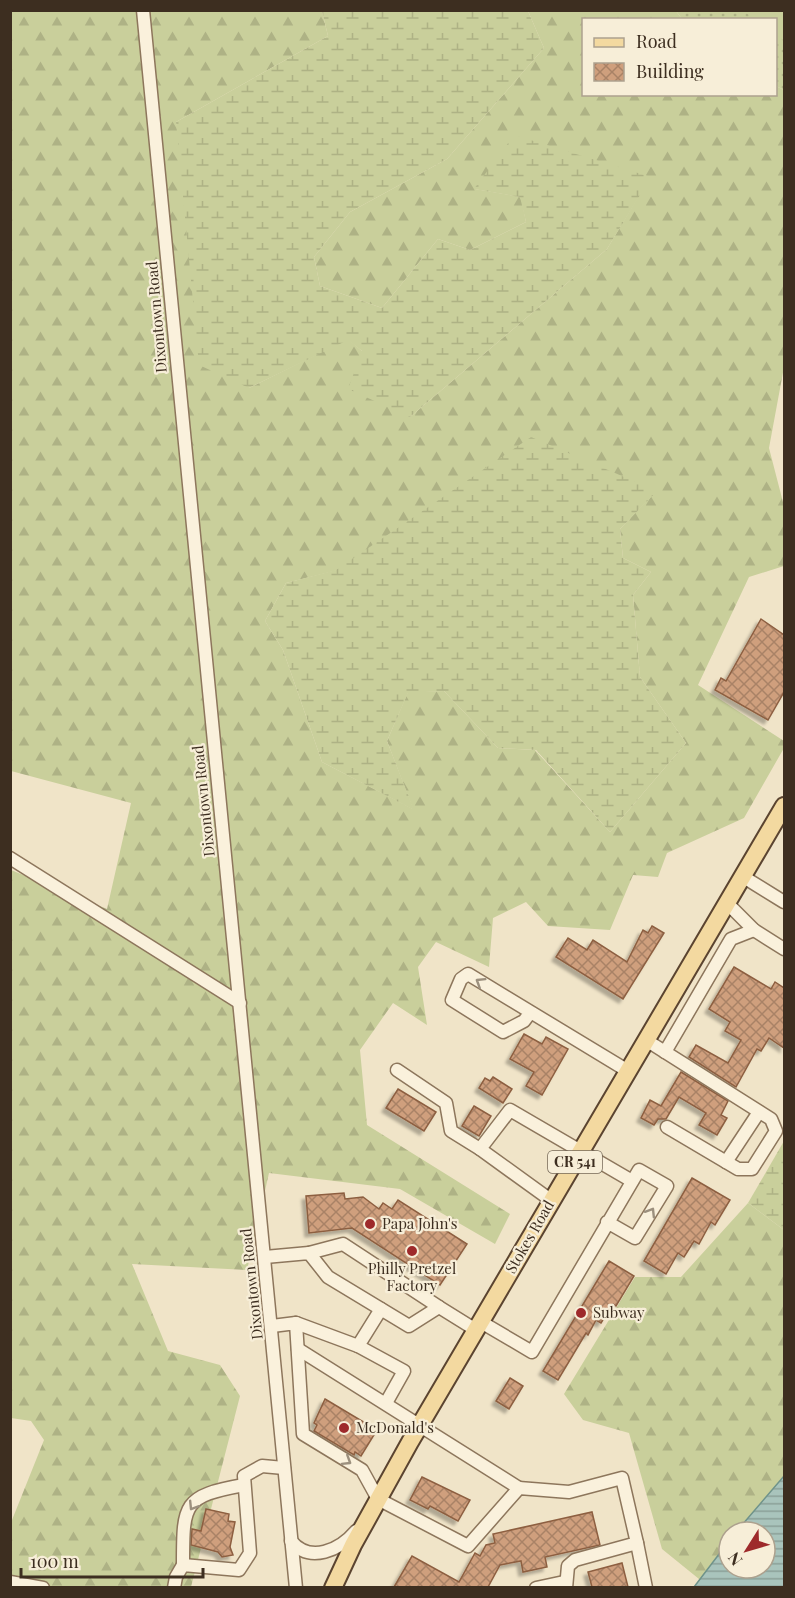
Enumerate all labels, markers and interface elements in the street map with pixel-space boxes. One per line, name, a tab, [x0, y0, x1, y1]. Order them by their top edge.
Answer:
legend	[582, 18, 777, 96]
text: Road	[636, 29, 677, 53]
text: Building	[636, 59, 704, 83]
street label: Dixontown Road	[141, 260, 171, 374]
street label: Dixontown Road	[187, 744, 219, 858]
one-way arrow	[476, 978, 487, 989]
road number: CR 541	[548, 1151, 602, 1173]
street label: Stokes Road	[500, 1196, 558, 1277]
one-way arrow	[643, 1208, 655, 1218]
place label: Papa John's	[382, 1213, 458, 1233]
marker: Papa John's	[363, 1217, 377, 1231]
street label: Dixontown Road	[235, 1227, 267, 1341]
marker: Philly Pretzel Factory	[405, 1244, 419, 1258]
place label: Philly Pretzel Factory	[368, 1258, 456, 1295]
place label: Subway	[593, 1302, 645, 1322]
marker: Subway	[574, 1306, 588, 1320]
place label: McDonald's	[356, 1417, 434, 1437]
marker: McDonald's	[337, 1421, 351, 1435]
one-way arrow	[341, 1453, 351, 1465]
one-way arrow	[189, 1499, 200, 1510]
north arrow	[717, 1520, 777, 1580]
scale bar	[21, 1541, 202, 1579]
text: N	[722, 1548, 746, 1570]
text: 100 m	[30, 1549, 79, 1573]

